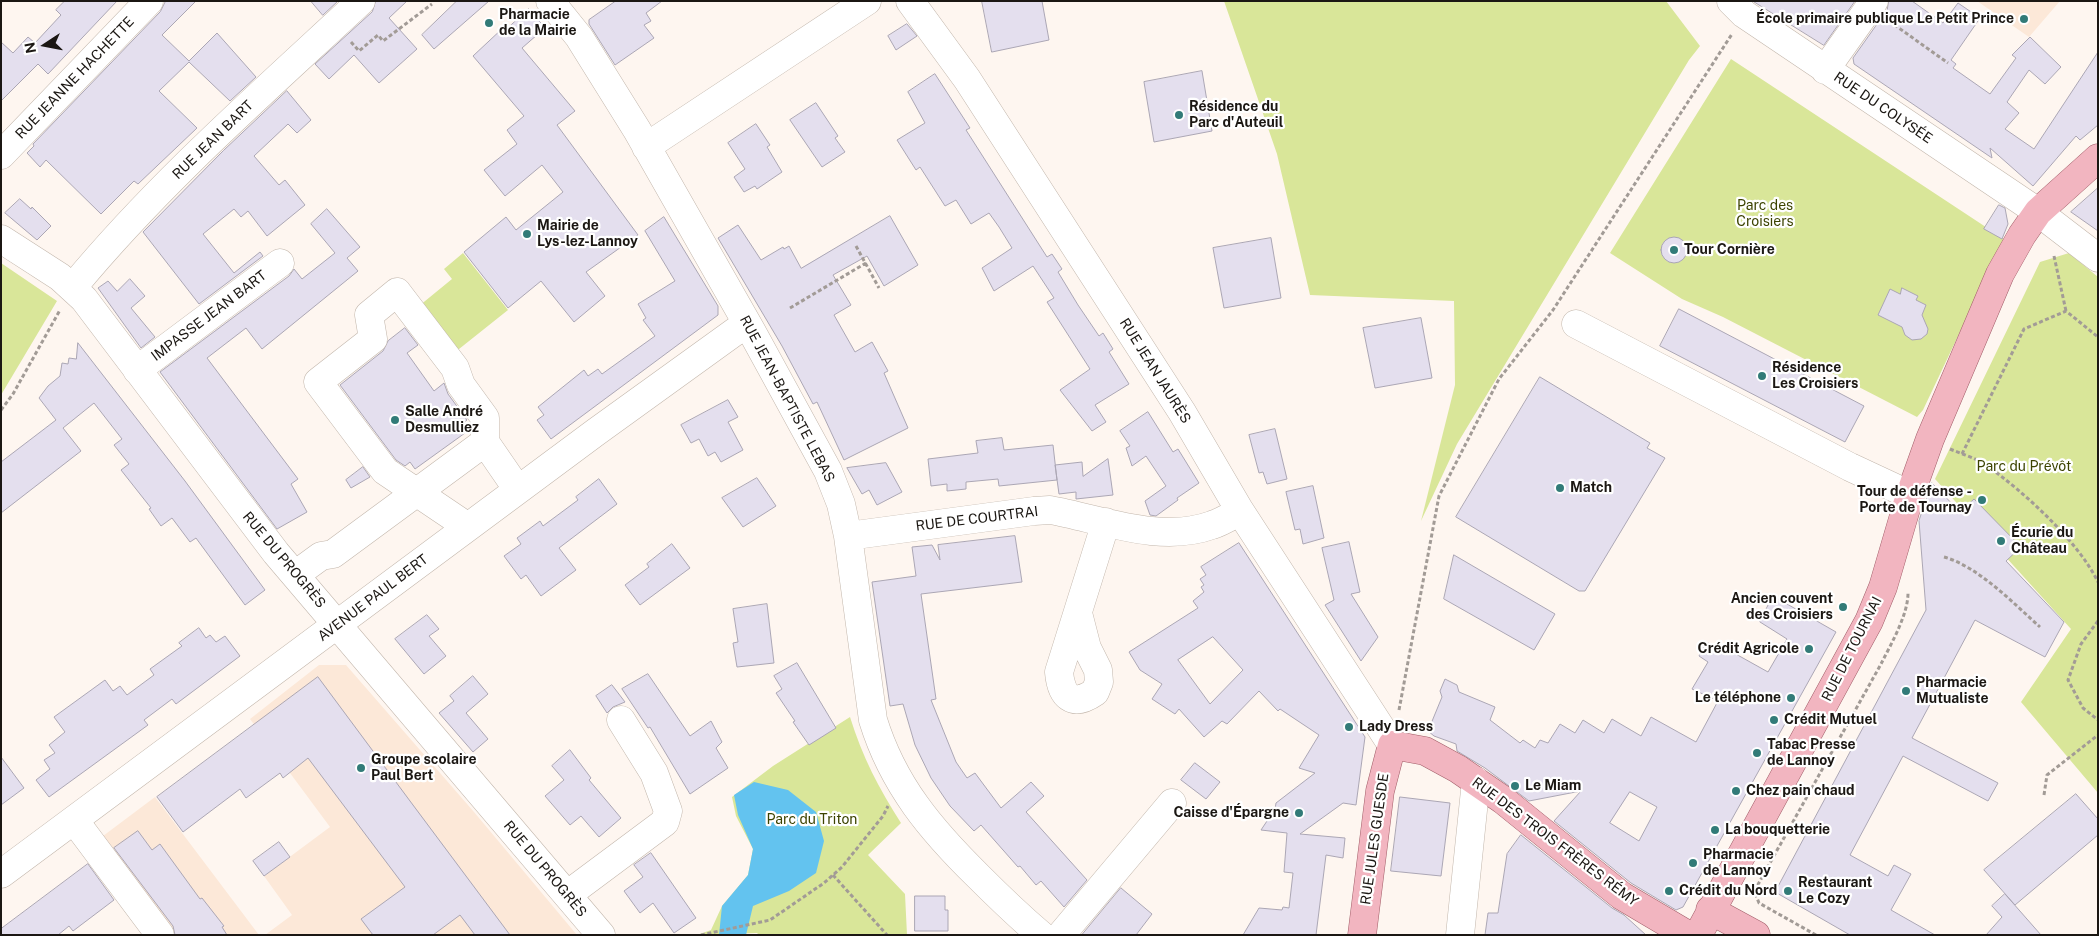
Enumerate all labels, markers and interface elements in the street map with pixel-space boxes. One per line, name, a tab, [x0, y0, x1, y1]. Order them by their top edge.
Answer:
place label: Pharmacie de la Mairie	[499, 7, 576, 40]
place label: École primaire publique Le Petit Prince	[1756, 11, 2014, 27]
street label: RUE JEANNE HACHETTE	[12, 13, 138, 143]
marker: École primaire publique Le Petit Prince	[2018, 13, 2030, 25]
marker: Pharmacie de la Mairie	[483, 17, 495, 29]
north arrow	[20, 20, 70, 70]
street label: RUE DU COLYSÉE	[1830, 69, 1936, 147]
street label: RUE JEAN BART	[169, 97, 257, 183]
place label: Résidence du Parc d'Auteuil	[1189, 99, 1283, 132]
marker: Résidence du Parc d'Auteuil	[1173, 109, 1185, 121]
park label: Parc des Croisiers	[1736, 198, 1794, 230]
place label: Mairie de Lys-lez-Lannoy	[537, 218, 638, 250]
marker: Mairie de Lys-lez-Lannoy	[521, 228, 533, 240]
place label: Tour Cornière	[1684, 242, 1775, 258]
marker: Tour Cornière	[1668, 244, 1680, 256]
street label: IMPASSE JEAN BART	[148, 267, 270, 365]
street label: RUE JEAN-BAPTISTE LEBAS	[736, 313, 838, 485]
street label: RUE JEAN JAURÈS	[1116, 315, 1194, 427]
place label: Résidence Les Croisiers	[1772, 360, 1858, 392]
marker: Résidence Les Croisiers	[1756, 370, 1768, 382]
place label: Salle André Desmulliez	[405, 404, 483, 437]
marker: Salle André Desmulliez	[389, 414, 401, 426]
park label: Parc du Prévôt	[1977, 459, 2071, 475]
place label: Match	[1570, 480, 1612, 496]
marker: Match	[1554, 482, 1566, 494]
place label: Tour de défense - Porte de Tournay	[1857, 484, 1972, 516]
marker: Tour de défense - Porte de Tournay	[1976, 494, 1988, 506]
street label: RUE DE COURTRAI	[915, 503, 1039, 535]
street label: RUE DU PROGRÈS	[239, 509, 329, 611]
place label: Écurie du Château	[2011, 525, 2073, 558]
marker: Écurie du Château	[1995, 535, 2007, 547]
street label: AVENUE PAUL BERT	[315, 551, 431, 645]
place label: Ancien couvent des Croisiers	[1731, 591, 1833, 624]
street label: RUE DE TOURNAI	[1818, 594, 1886, 704]
marker: Ancien couvent des Croisiers	[1837, 601, 1849, 613]
place label: Crédit Agricole	[1698, 641, 1799, 657]
marker: Crédit Agricole	[1803, 643, 1815, 655]
place label: Pharmacie Mutualiste	[1916, 675, 1988, 708]
marker: Pharmacie Mutualiste	[1900, 685, 1912, 697]
place label: Le téléphone	[1695, 690, 1781, 706]
marker: Le téléphone	[1785, 692, 1797, 704]
place label: Crédit Mutuel	[1784, 712, 1877, 728]
marker: Crédit Mutuel	[1768, 714, 1780, 726]
place label: Lady Dress	[1359, 719, 1433, 735]
marker: Lady Dress	[1343, 721, 1355, 733]
place label: Tabac Presse de Lannoy	[1767, 737, 1856, 770]
marker: Tabac Presse de Lannoy	[1751, 747, 1763, 759]
place label: Groupe scolaire Paul Bert	[371, 752, 477, 784]
marker: Groupe scolaire Paul Bert	[355, 762, 367, 774]
street label: RUE JULES GUESDE	[1357, 772, 1393, 906]
street label: RUE DES TROIS FRÈRES RÉMY	[1469, 774, 1641, 910]
place label: Le Miam	[1525, 778, 1581, 794]
marker: Le Miam	[1509, 780, 1521, 792]
place label: Chez pain chaud	[1746, 783, 1855, 799]
marker: Chez pain chaud	[1730, 785, 1742, 797]
place label: Caisse d'Épargne	[1173, 805, 1289, 821]
marker: Caisse d'Épargne	[1293, 807, 1305, 819]
park label: Parc du Triton	[767, 812, 857, 828]
street label: RUE DU PROGRÈS	[500, 818, 590, 920]
place label: La bouquetterie	[1725, 822, 1830, 838]
marker: La bouquetterie	[1709, 824, 1721, 836]
place label: Pharmacie de Lannoy	[1703, 847, 1774, 880]
marker: Pharmacie de Lannoy	[1687, 857, 1699, 869]
place label: Restaurant Le Cozy	[1798, 875, 1872, 908]
place label: Crédit du Nord	[1679, 883, 1777, 899]
marker: Crédit du Nord	[1663, 885, 1675, 897]
marker: Restaurant Le Cozy	[1782, 885, 1794, 897]

